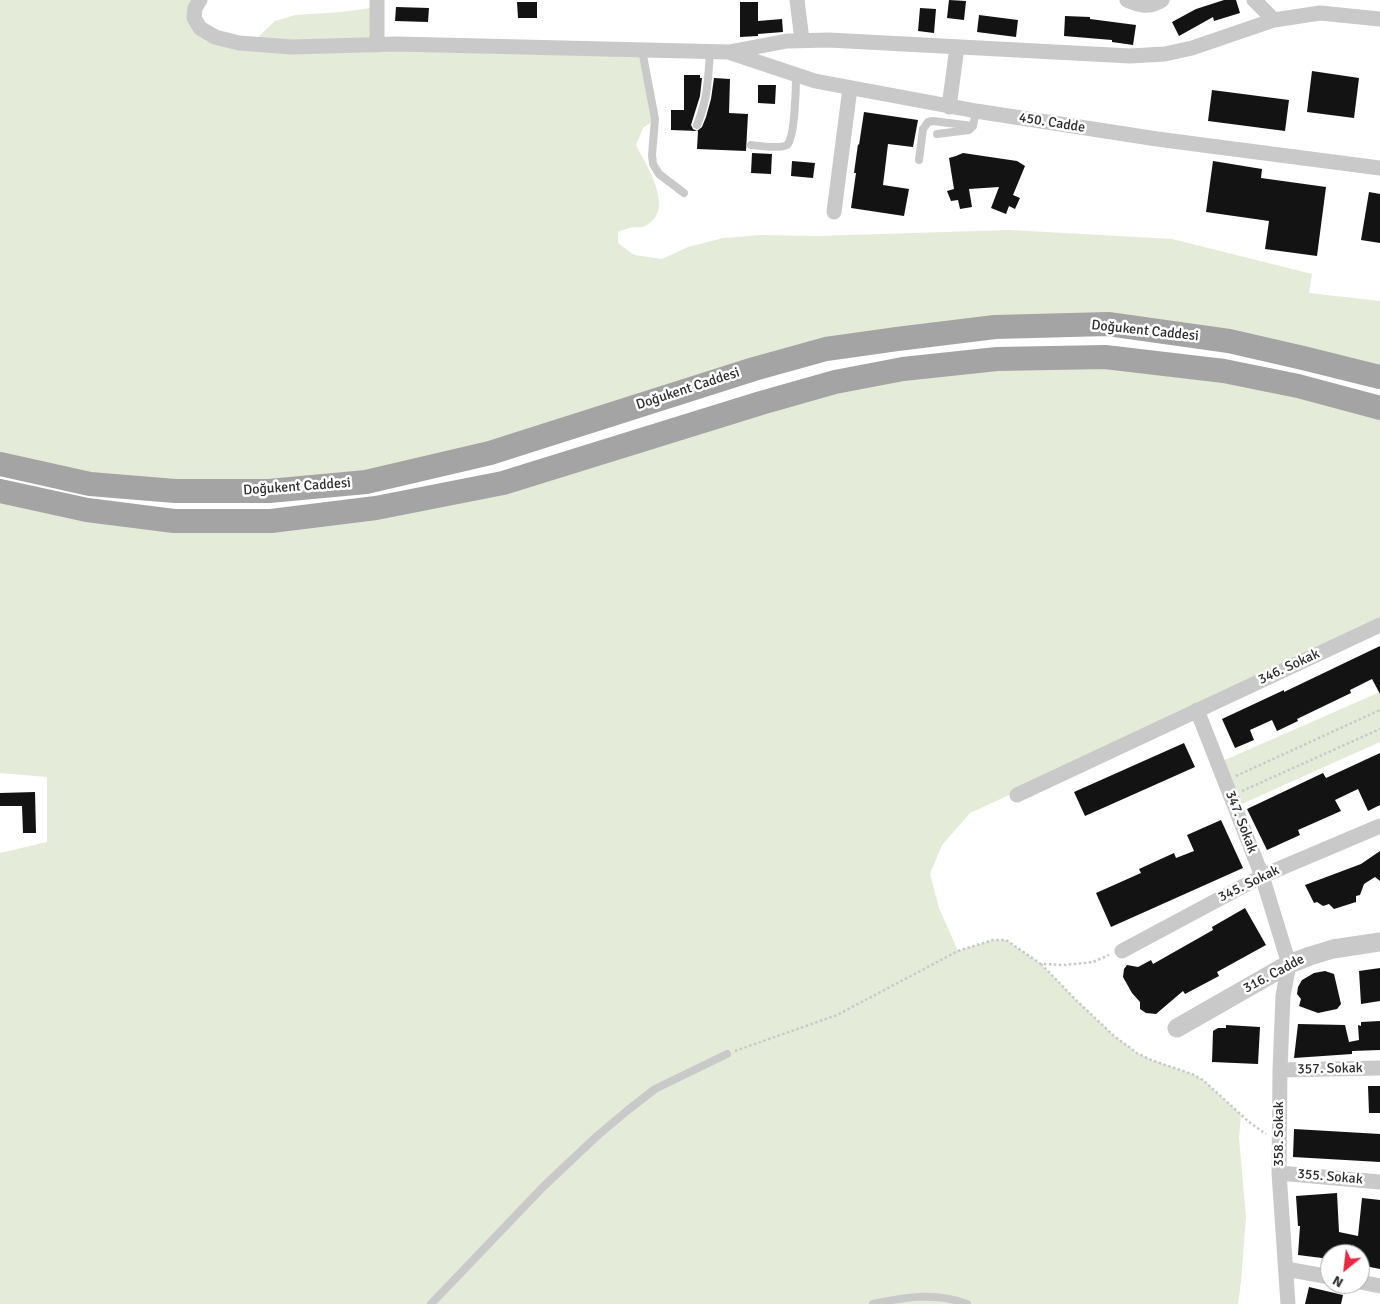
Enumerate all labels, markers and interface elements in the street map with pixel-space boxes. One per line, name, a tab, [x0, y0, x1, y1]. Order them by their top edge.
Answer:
street label: 450. Cadde	[1018, 109, 1086, 137]
street label: Doğukent Caddesi	[1090, 317, 1200, 345]
street label: Doğukent Caddesi	[634, 364, 742, 414]
street label: Doğukent Caddesi	[243, 475, 351, 499]
street label: 346. Sokak	[1256, 646, 1322, 688]
street label: 347. Sokak	[1221, 788, 1261, 856]
street label: 345. Sokak	[1216, 862, 1282, 906]
street label: 316. Cadde	[1241, 951, 1307, 997]
street label: 357. Sokak	[1297, 1060, 1363, 1078]
street label: 358. Sokak	[1271, 1101, 1287, 1167]
street label: 355. Sokak	[1297, 1166, 1363, 1188]
north arrow	[1320, 1244, 1370, 1294]
text: N	[1330, 1272, 1346, 1291]

